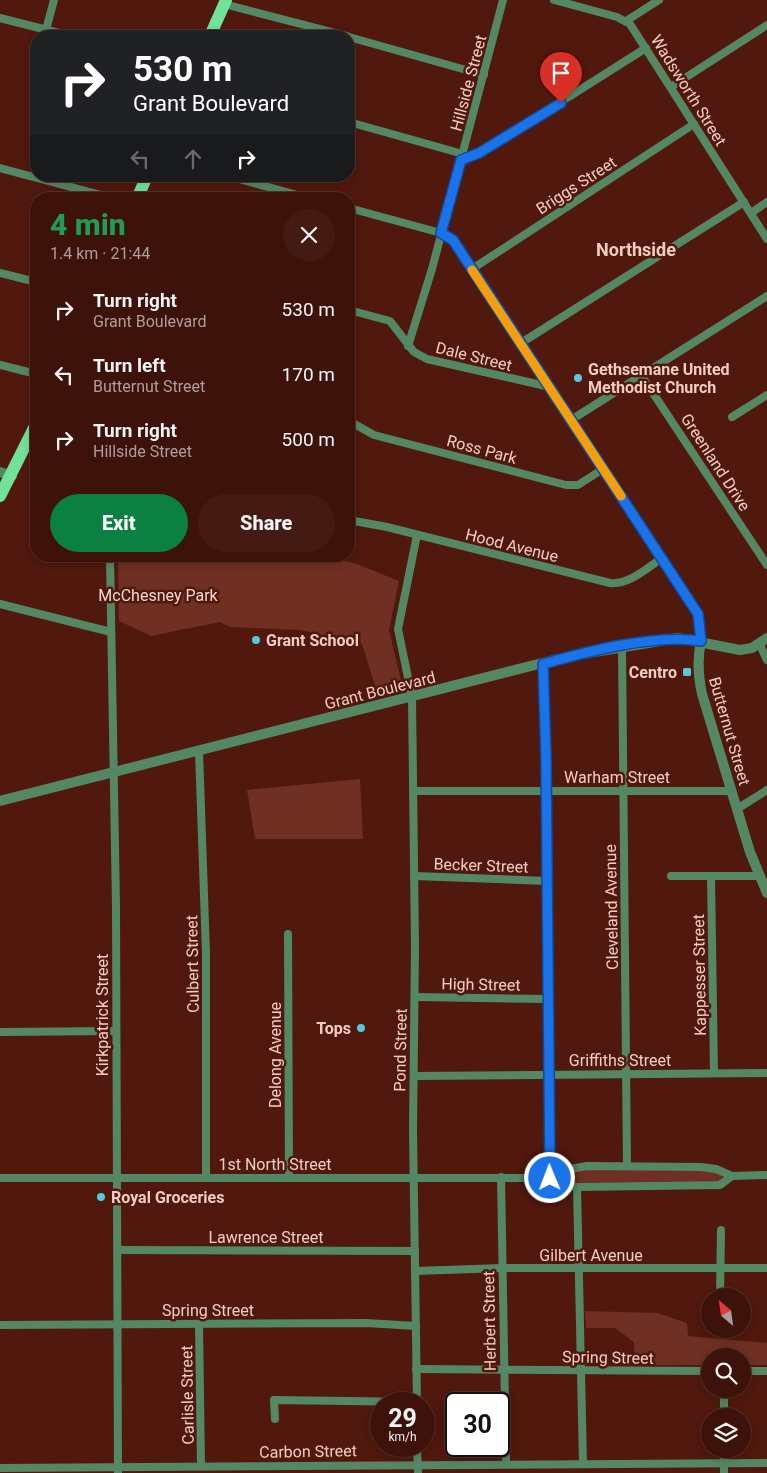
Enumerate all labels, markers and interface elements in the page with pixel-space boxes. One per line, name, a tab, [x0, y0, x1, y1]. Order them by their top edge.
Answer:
street label: Wadsworth Street	[647, 31, 730, 149]
street label: Hillside Street	[447, 33, 490, 133]
text: 530 m	[133, 49, 232, 90]
icon: right	[50, 50, 115, 115]
pin	[540, 52, 582, 103]
icon: arrive	[547, 59, 575, 87]
text: Grant Boulevard	[133, 91, 289, 116]
icon: left	[126, 145, 154, 173]
icon: ahead	[179, 145, 207, 173]
icon: right	[232, 145, 260, 173]
street label: Briggs Street	[533, 152, 620, 218]
text: 4 min	[50, 207, 126, 242]
button: close	[283, 209, 335, 261]
district label: Northside	[596, 239, 676, 260]
text: 1.4 km · 21:44	[50, 244, 150, 263]
text: Turn right	[93, 289, 177, 312]
icon: right	[50, 296, 78, 324]
text: 530 m	[282, 298, 335, 321]
text: Grant Boulevard	[93, 312, 207, 331]
street label: Dale Street	[434, 338, 514, 375]
text: Turn left	[93, 354, 166, 377]
place label: Gethsemane United Methodist Church	[588, 360, 730, 397]
icon: left	[50, 361, 78, 389]
text: 170 m	[282, 363, 335, 386]
marker: Gethsemane United Methodist Church	[572, 372, 584, 384]
text: Butternut Street	[93, 377, 205, 396]
street label: Greenland Drive	[677, 410, 754, 515]
text: Turn right	[93, 419, 177, 442]
icon: right	[50, 426, 78, 454]
text: 500 m	[282, 428, 335, 451]
street label: Ross Park	[445, 431, 520, 468]
text: Hillside Street	[93, 442, 192, 461]
button: Exit	[50, 494, 188, 552]
button: Share	[198, 494, 335, 552]
street label: Hood Avenue	[463, 525, 560, 566]
park label: McChesney Park	[98, 586, 219, 605]
place label: Grant School	[266, 631, 359, 650]
marker: Grant School	[250, 634, 262, 646]
place label: Centro	[629, 663, 677, 682]
marker: Centro	[681, 666, 693, 678]
street label: Grant Boulevard	[323, 668, 438, 713]
street label: Butternut Street	[705, 675, 754, 788]
street label: Warham Street	[564, 768, 670, 787]
street label: Cleveland Avenue	[601, 844, 622, 970]
street label: Becker Street	[433, 854, 529, 877]
street label: Kappesser Street	[689, 914, 710, 1036]
street label: Culbert Street	[182, 915, 203, 1013]
street label: Kirkpatrick Street	[93, 954, 112, 1076]
street label: High Street	[441, 974, 521, 995]
street label: Delong Avenue	[266, 1002, 285, 1108]
street label: Pond Street	[390, 1008, 411, 1092]
place label: Tops	[316, 1019, 351, 1038]
marker: Tops	[355, 1022, 367, 1034]
street label: Griffiths Street	[569, 1051, 671, 1070]
position arrow	[523, 1151, 575, 1203]
street label: 1st North Street	[218, 1155, 332, 1174]
place label: Royal Groceries	[111, 1188, 224, 1207]
marker: Royal Groceries	[95, 1191, 107, 1203]
street label: Lawrence Street	[209, 1228, 323, 1247]
street label: Gilbert Avenue	[539, 1246, 643, 1265]
street label: Herbert Street	[479, 1271, 500, 1371]
north arrow	[701, 1288, 751, 1338]
map controls	[701, 1288, 751, 1458]
street label: Spring Street	[162, 1301, 254, 1320]
street label: Carlisle Street	[177, 1345, 198, 1445]
street label: Spring Street	[562, 1347, 654, 1368]
button: search	[701, 1348, 751, 1398]
speed limit sign: 30	[445, 1392, 510, 1457]
text: 29	[388, 1404, 417, 1433]
button: layers	[701, 1408, 751, 1458]
text: km/h	[388, 1430, 417, 1444]
street label: Carbon Street	[259, 1441, 357, 1462]

